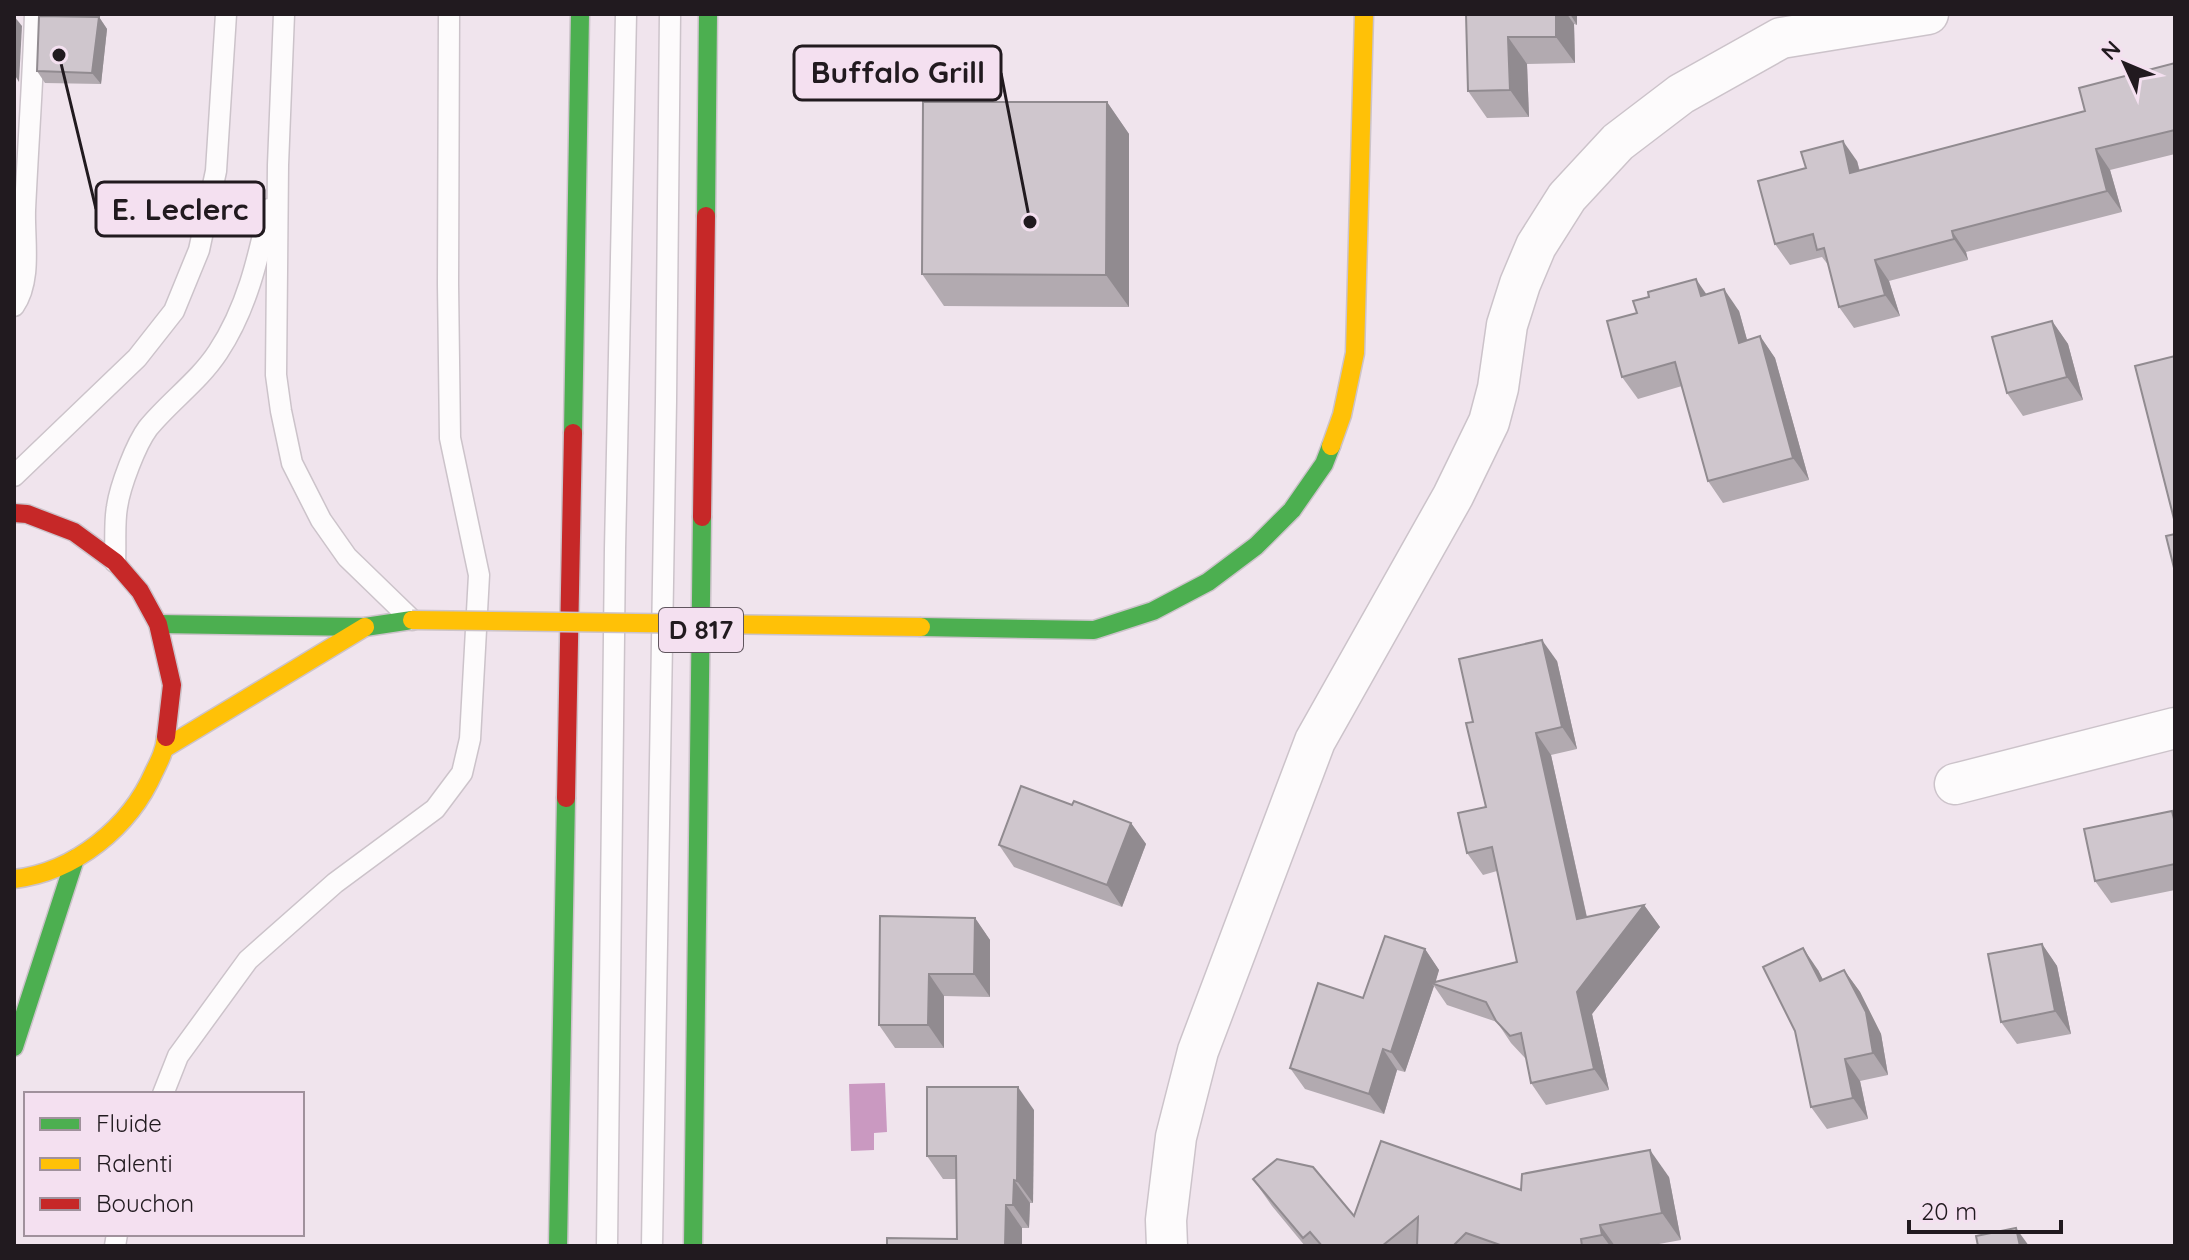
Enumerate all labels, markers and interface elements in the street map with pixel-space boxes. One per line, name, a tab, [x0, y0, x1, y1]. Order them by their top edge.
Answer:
north arrow	[2085, 24, 2165, 104]
text: N	[2095, 35, 2126, 66]
callout: Buffalo Grill	[794, 46, 1001, 100]
text: Buffalo Grill	[811, 53, 985, 91]
callout: E. Leclerc	[96, 182, 264, 236]
text: E. Leclerc	[112, 190, 248, 228]
road number: D 817	[659, 608, 743, 652]
legend	[24, 1092, 304, 1236]
text: Fluide	[96, 1108, 162, 1138]
text: Ralenti	[96, 1148, 173, 1178]
scale bar	[1909, 1184, 2061, 1234]
text: Bouchon	[96, 1188, 194, 1218]
text: 20 m	[1921, 1196, 1977, 1226]

